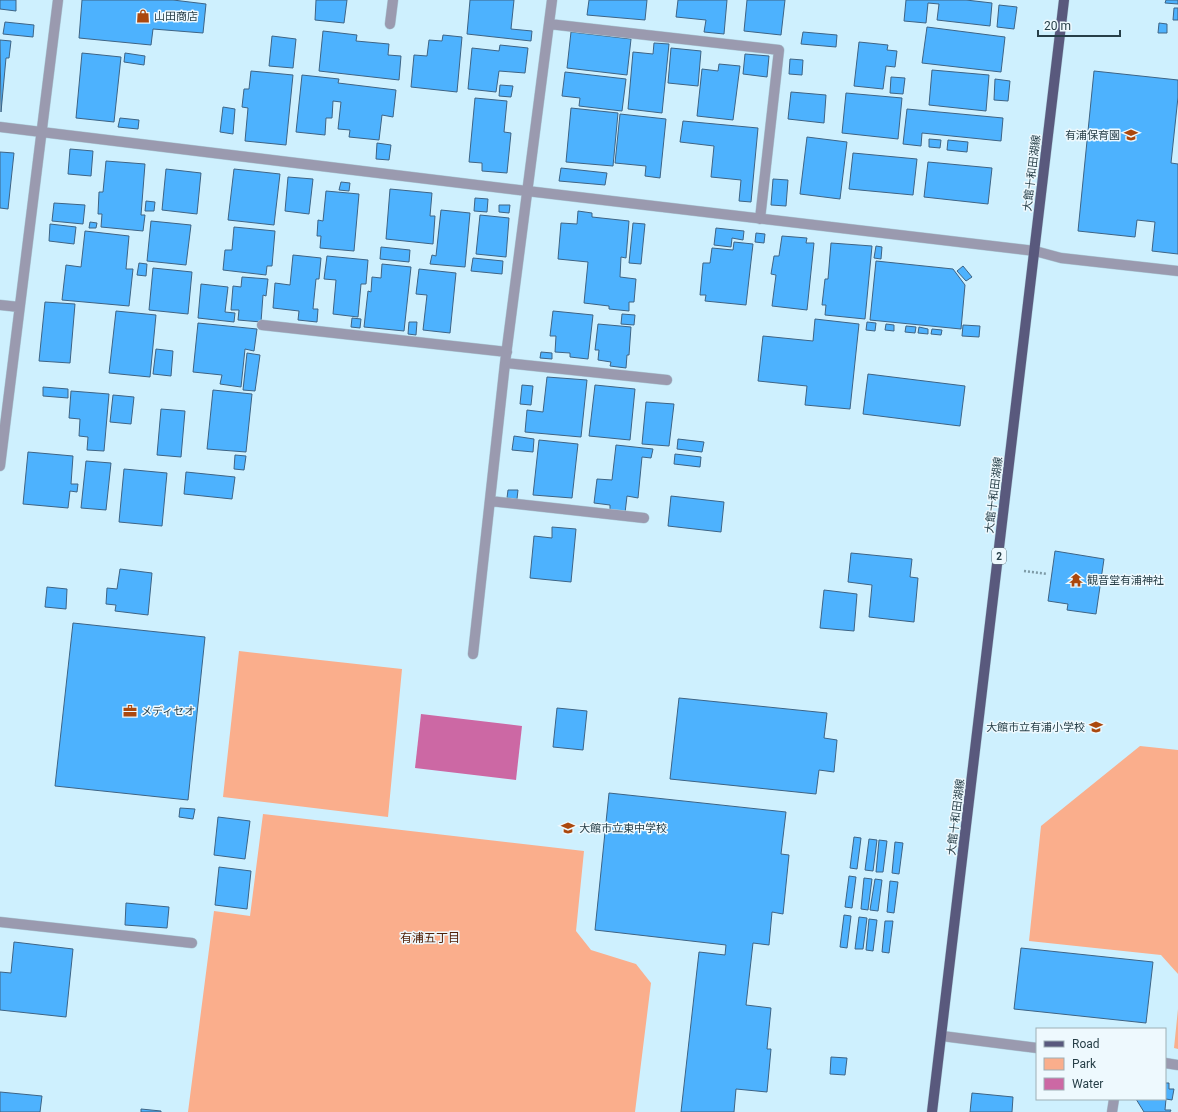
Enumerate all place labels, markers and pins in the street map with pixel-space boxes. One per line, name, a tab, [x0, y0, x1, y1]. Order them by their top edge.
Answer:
shop icon: 山田商店	[135, 8, 151, 24]
place label: 山田商店	[154, 10, 198, 23]
school or university icon: 有浦保育園	[1123, 127, 1139, 143]
place label: 有浦保育園	[1065, 129, 1120, 142]
temple icon: 観音堂有浦神社	[1068, 572, 1084, 588]
place label: 観音堂有浦神社	[1087, 574, 1164, 587]
office icon: メディセオ	[122, 703, 138, 719]
place label: メディセオ	[141, 705, 195, 718]
school or university icon: 大館市立有浦小学校	[1088, 719, 1104, 735]
place label: 大館市立有浦小学校	[986, 721, 1085, 734]
school or university icon: 大館市立東中学校	[560, 820, 576, 836]
place label: 大館市立東中学校	[579, 822, 667, 835]

